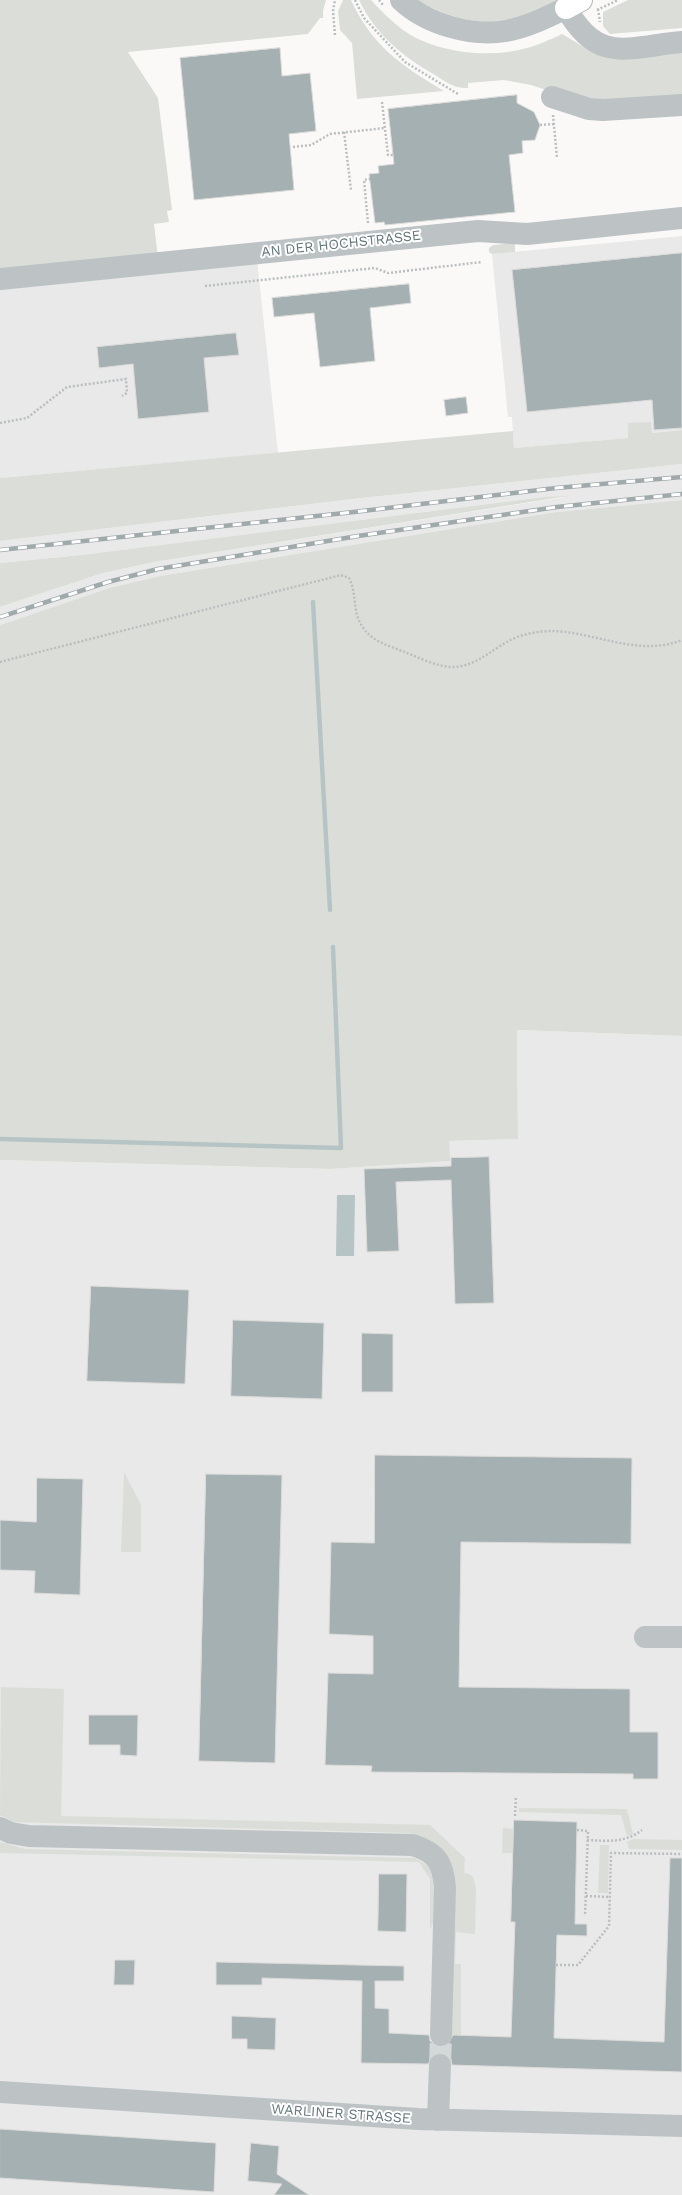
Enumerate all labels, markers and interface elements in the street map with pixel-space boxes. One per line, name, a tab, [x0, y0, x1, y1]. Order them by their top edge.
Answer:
street label: AN DER HOCHSTRASSE	[260, 227, 422, 261]
street label: WARLINER STRASSE	[271, 2101, 411, 2127]

